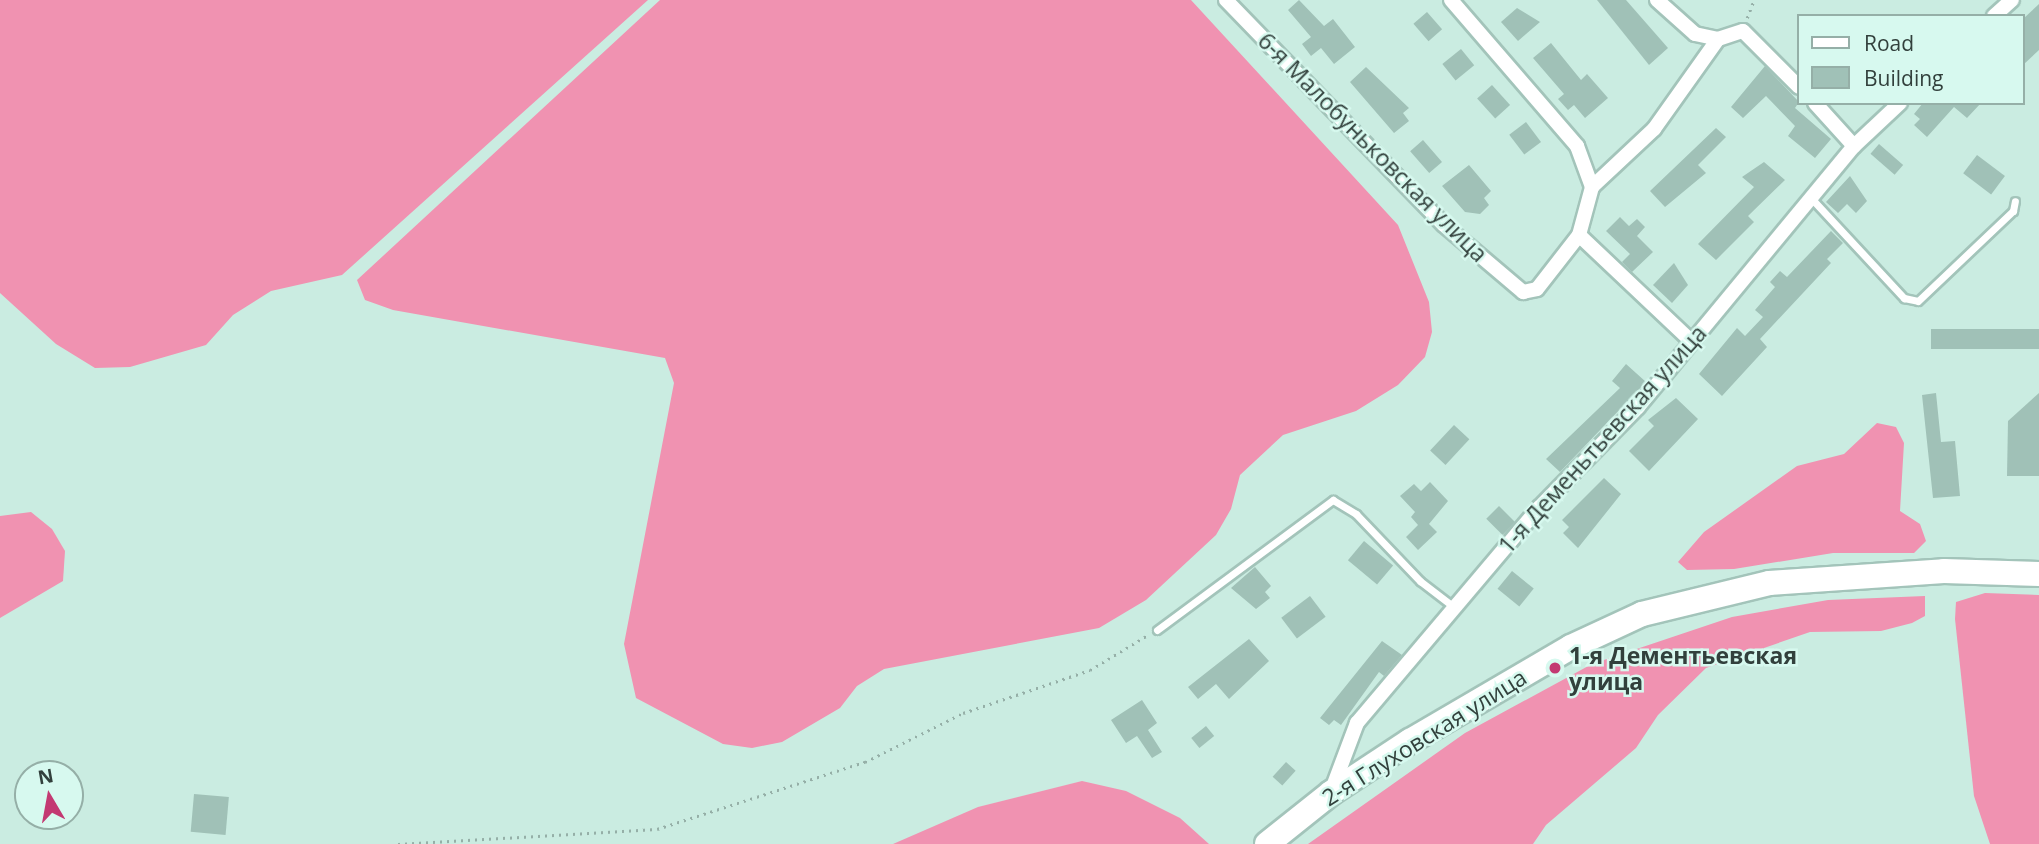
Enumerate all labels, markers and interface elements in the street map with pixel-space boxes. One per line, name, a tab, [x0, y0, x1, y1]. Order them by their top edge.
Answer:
legend	[1798, 14, 2025, 105]
street label: 6-я Малобуньковская улица	[1253, 27, 1493, 267]
text: Road	[1864, 29, 1914, 57]
text: Building	[1864, 64, 1943, 92]
street label: 1-я Деменьтьевская улица	[1492, 319, 1712, 559]
place label: 1-я Дементьевская улица	[1569, 641, 1797, 695]
marker: 1-я Дементьевская улица	[1547, 660, 1563, 676]
street label: 2-я Глуховская улица	[1317, 663, 1531, 811]
north arrow	[14, 760, 84, 830]
text: N	[36, 762, 56, 790]

